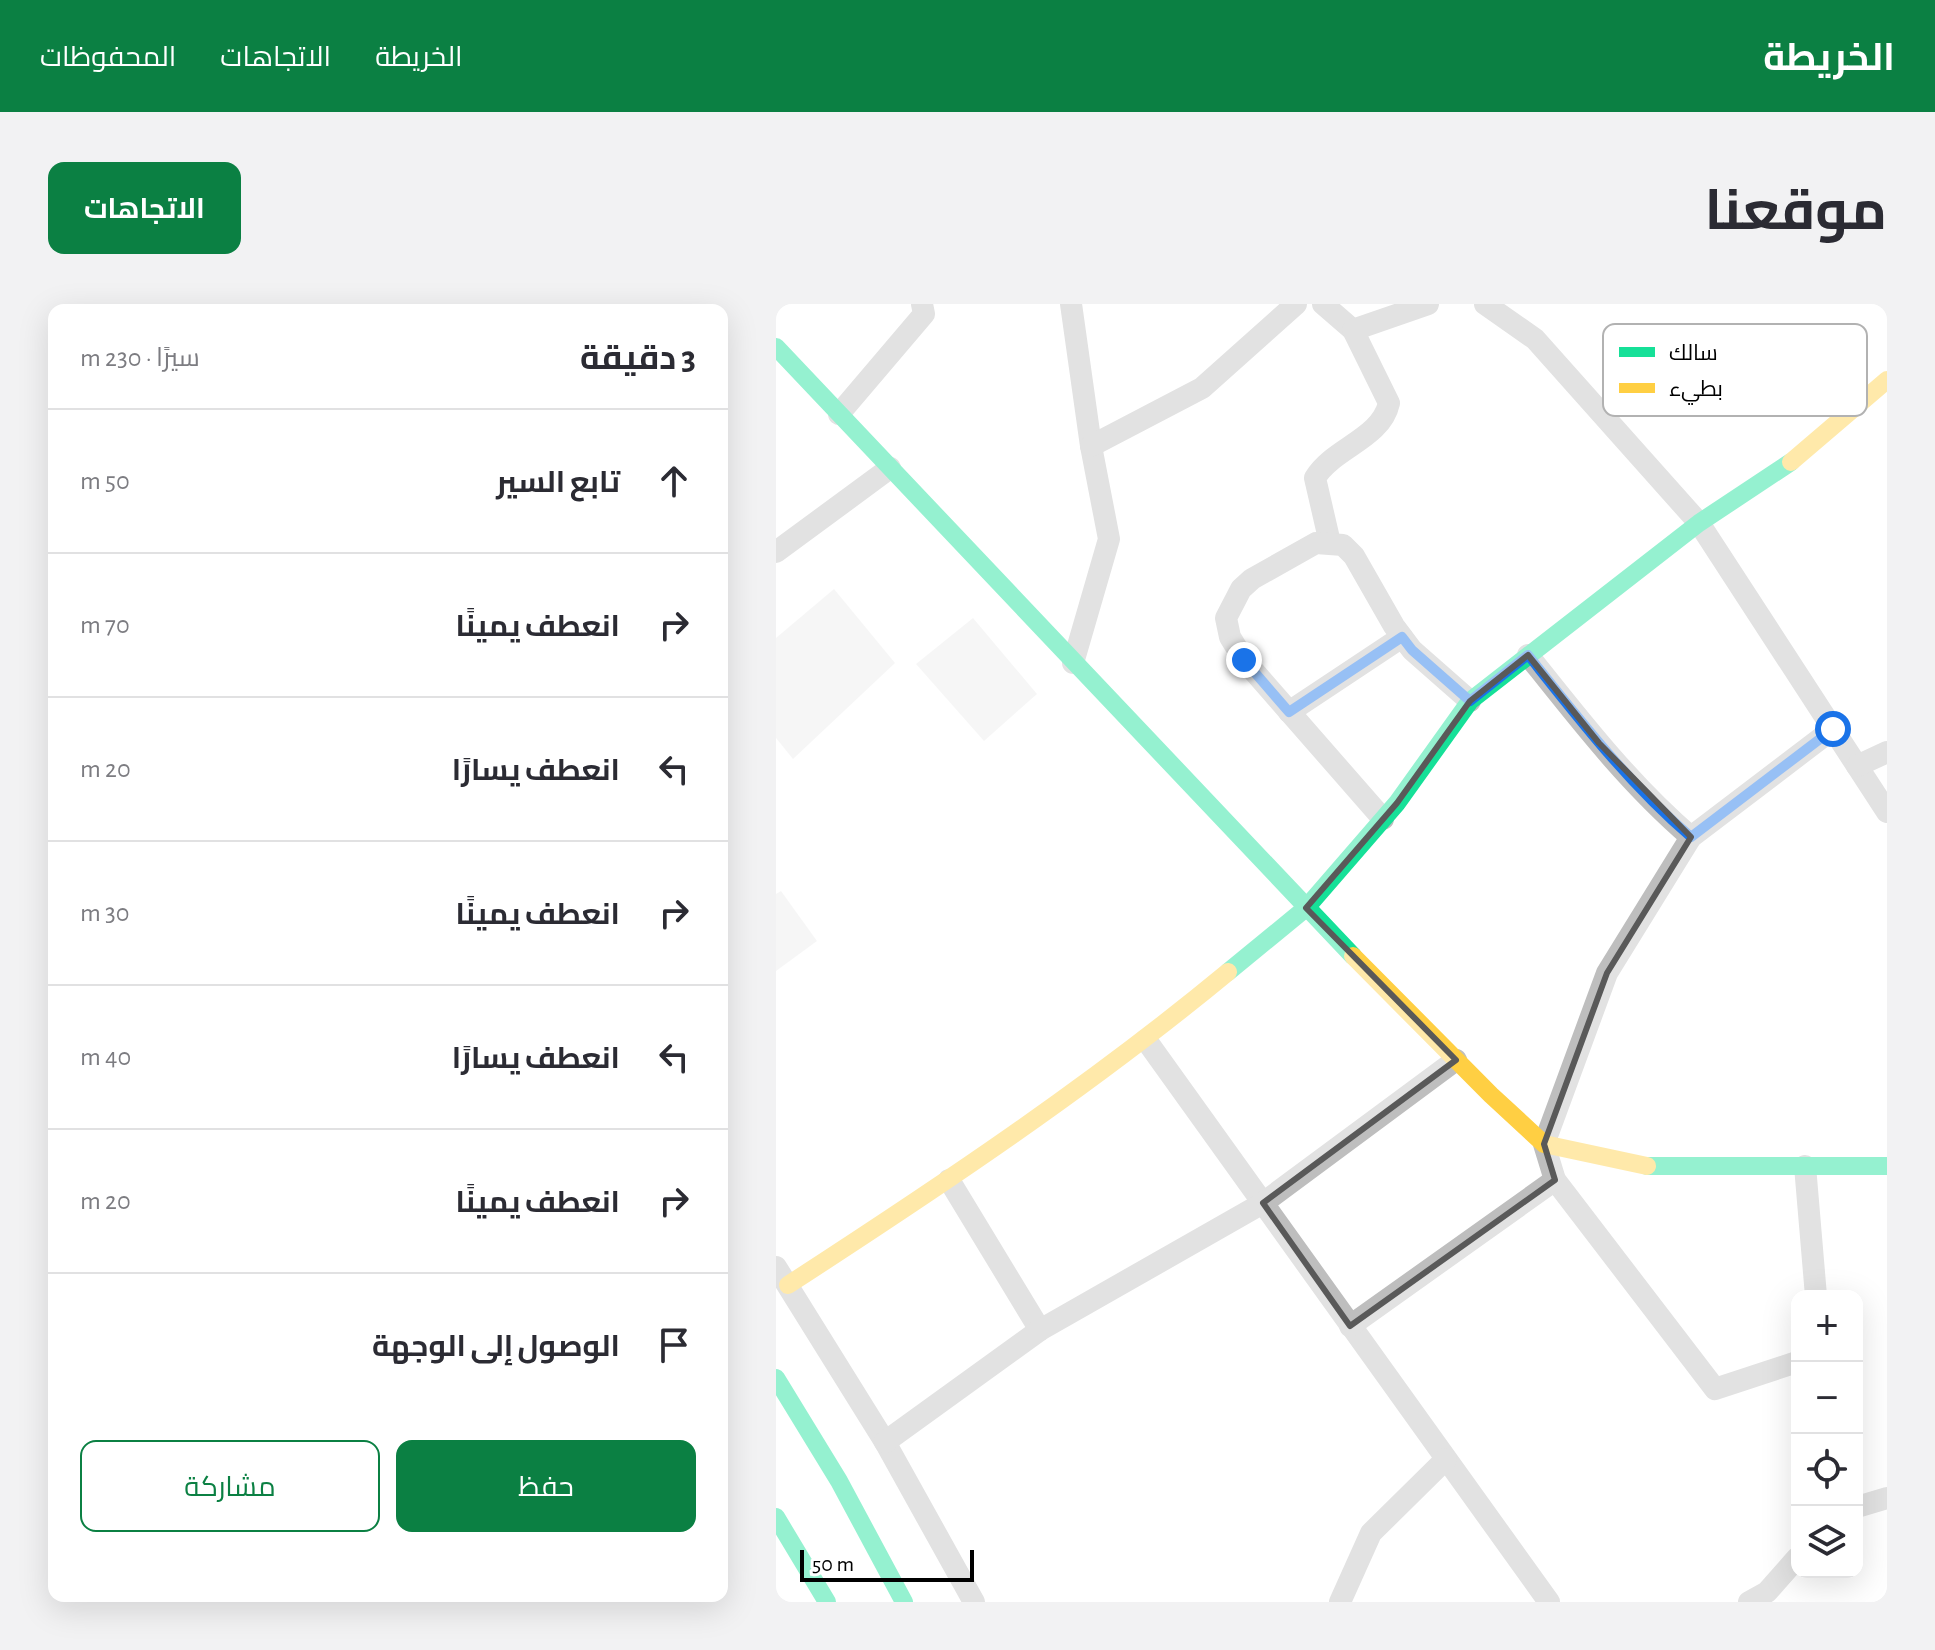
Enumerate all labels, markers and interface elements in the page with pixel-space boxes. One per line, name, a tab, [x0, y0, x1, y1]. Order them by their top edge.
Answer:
text: الخريطة	[1763, 40, 1895, 78]
text: المحفوظات	[40, 44, 176, 72]
text: الاتجاهات	[220, 44, 331, 72]
text: الخريطة	[375, 44, 463, 72]
button: الاتجاهات	[48, 162, 241, 254]
text: موقعنا	[1704, 184, 1887, 240]
legend	[1603, 324, 1867, 416]
text: 3 دقيقة	[580, 342, 696, 376]
text: سالك	[1669, 342, 1718, 364]
text: سيرًا · 230 m	[80, 345, 200, 371]
text: بطيء	[1669, 378, 1723, 405]
icon: ahead	[652, 459, 696, 503]
text: 50 m	[80, 468, 130, 494]
text: تابع السير	[496, 468, 620, 498]
icon: right	[652, 603, 696, 647]
text: 70 m	[80, 612, 130, 638]
text: انعطف يمينًا	[456, 612, 620, 642]
route end	[1226, 642, 1262, 678]
route start	[1815, 711, 1851, 747]
icon: left	[652, 747, 696, 791]
text: 20 m	[80, 756, 131, 782]
text: انعطف يسارًا	[452, 756, 620, 786]
icon: right	[652, 891, 696, 935]
text: 30 m	[80, 900, 130, 926]
text: انعطف يمينًا	[456, 900, 620, 930]
icon: left	[652, 1035, 696, 1079]
text: 40 m	[80, 1044, 131, 1070]
text: انعطف يسارًا	[452, 1044, 620, 1074]
icon: right	[652, 1179, 696, 1223]
text: 20 m	[80, 1188, 131, 1214]
text: انعطف يمينًا	[456, 1188, 620, 1218]
map controls	[1791, 1290, 1863, 1578]
button: +	[1791, 1290, 1863, 1362]
icon: arrive	[652, 1323, 696, 1367]
text: الوصول إلى الوجهة	[372, 1332, 620, 1362]
button: −	[1791, 1362, 1863, 1434]
button: locate	[1791, 1434, 1863, 1506]
button: مشاركة	[80, 1440, 380, 1532]
button: حفظ	[396, 1440, 696, 1532]
button: layers	[1791, 1506, 1863, 1578]
scale bar	[800, 1546, 974, 1582]
text: 50 m	[812, 1553, 854, 1575]

